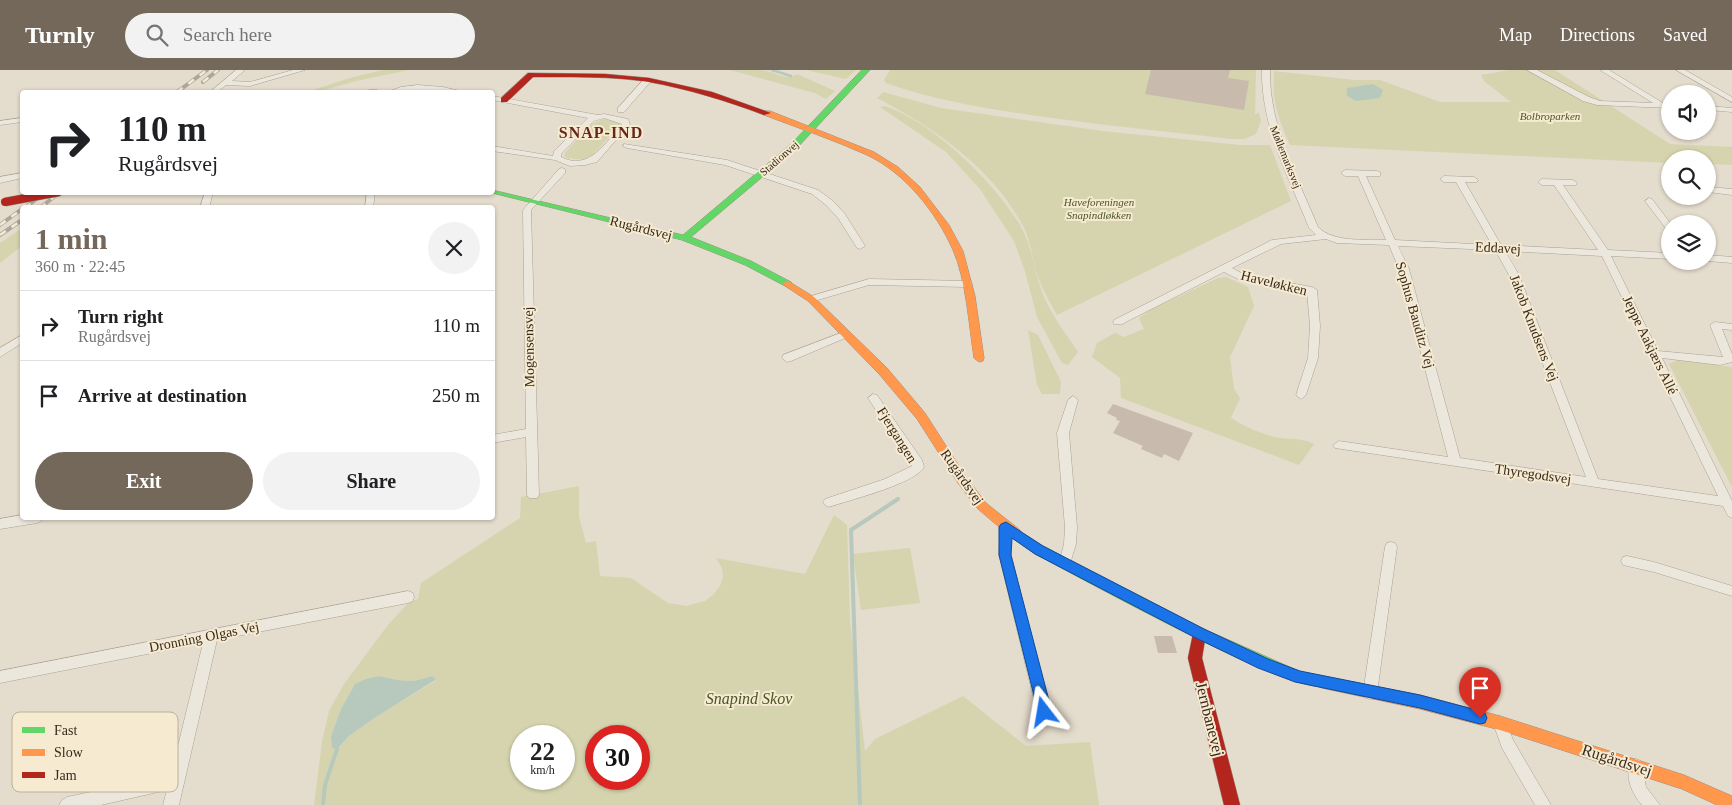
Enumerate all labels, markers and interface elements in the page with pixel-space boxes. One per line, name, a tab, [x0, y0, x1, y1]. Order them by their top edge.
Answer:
search box	[125, 13, 475, 58]
icon: search	[143, 21, 171, 49]
text: Turnly	[25, 22, 95, 48]
text: Search here	[183, 24, 272, 45]
text: Map	[1499, 25, 1532, 45]
text: Directions	[1560, 25, 1635, 45]
text: Saved	[1663, 25, 1707, 45]
map controls	[1661, 85, 1716, 270]
button: sound	[1661, 85, 1716, 140]
icon: right	[35, 110, 100, 175]
text: 110 m	[118, 110, 206, 149]
park label: Bolbroparken	[1520, 110, 1581, 122]
district label: SNAP-IND	[559, 124, 643, 141]
street label: Møllemarksvej	[1268, 124, 1304, 190]
street label: Stadionvej	[757, 138, 801, 178]
button: search	[1661, 150, 1716, 205]
text: Rugårdsvej	[118, 151, 218, 176]
park label: Haveforeningen Snapindløkken	[1063, 196, 1135, 221]
street label: Rugårdsvej	[608, 213, 674, 243]
button: layers	[1661, 215, 1716, 270]
text: 1 min	[35, 222, 108, 255]
button: close	[428, 222, 480, 274]
street label: Eddavej	[1475, 239, 1521, 257]
text: 360 m · 22:45	[35, 258, 125, 275]
street label: Sophus Bauditz Vej	[1393, 260, 1437, 370]
street label: Haveløkken	[1239, 268, 1309, 298]
street label: Jakob Knudsens Vej	[1507, 272, 1561, 384]
street label: Jeppe Aakjærs Allé	[1620, 293, 1680, 397]
text: Turn right	[78, 306, 163, 327]
street label: Mogensensvej	[521, 306, 537, 388]
icon: right	[35, 312, 63, 340]
text: 110 m	[433, 315, 480, 336]
text: Rugårdsvej	[78, 328, 151, 345]
icon: arrive	[35, 382, 63, 410]
text: Arrive at destination	[78, 385, 247, 406]
text: 250 m	[432, 385, 480, 406]
street label: Fjergangen	[874, 404, 920, 466]
street label: Rugårdsvej	[938, 447, 986, 507]
button: Exit	[35, 452, 253, 510]
button: Share	[263, 452, 480, 510]
street label: Thyregodsvej	[1494, 461, 1572, 487]
street label: Dronning Olgas Vej	[148, 619, 260, 655]
pin	[1459, 667, 1501, 718]
icon: arrive	[1466, 674, 1494, 702]
street label: Jernbanevej	[1192, 680, 1227, 758]
position arrow	[1017, 685, 1069, 737]
park label: Snapind Skov	[706, 690, 793, 708]
legend	[12, 712, 178, 792]
text: Fast	[54, 723, 77, 738]
speed limit sign: 30	[585, 725, 650, 790]
text: 22	[530, 738, 555, 765]
street label: Rugårdsvej	[1579, 741, 1654, 780]
text: Slow	[54, 745, 84, 760]
text: km/h	[530, 763, 555, 777]
text: Jam	[54, 768, 77, 783]

